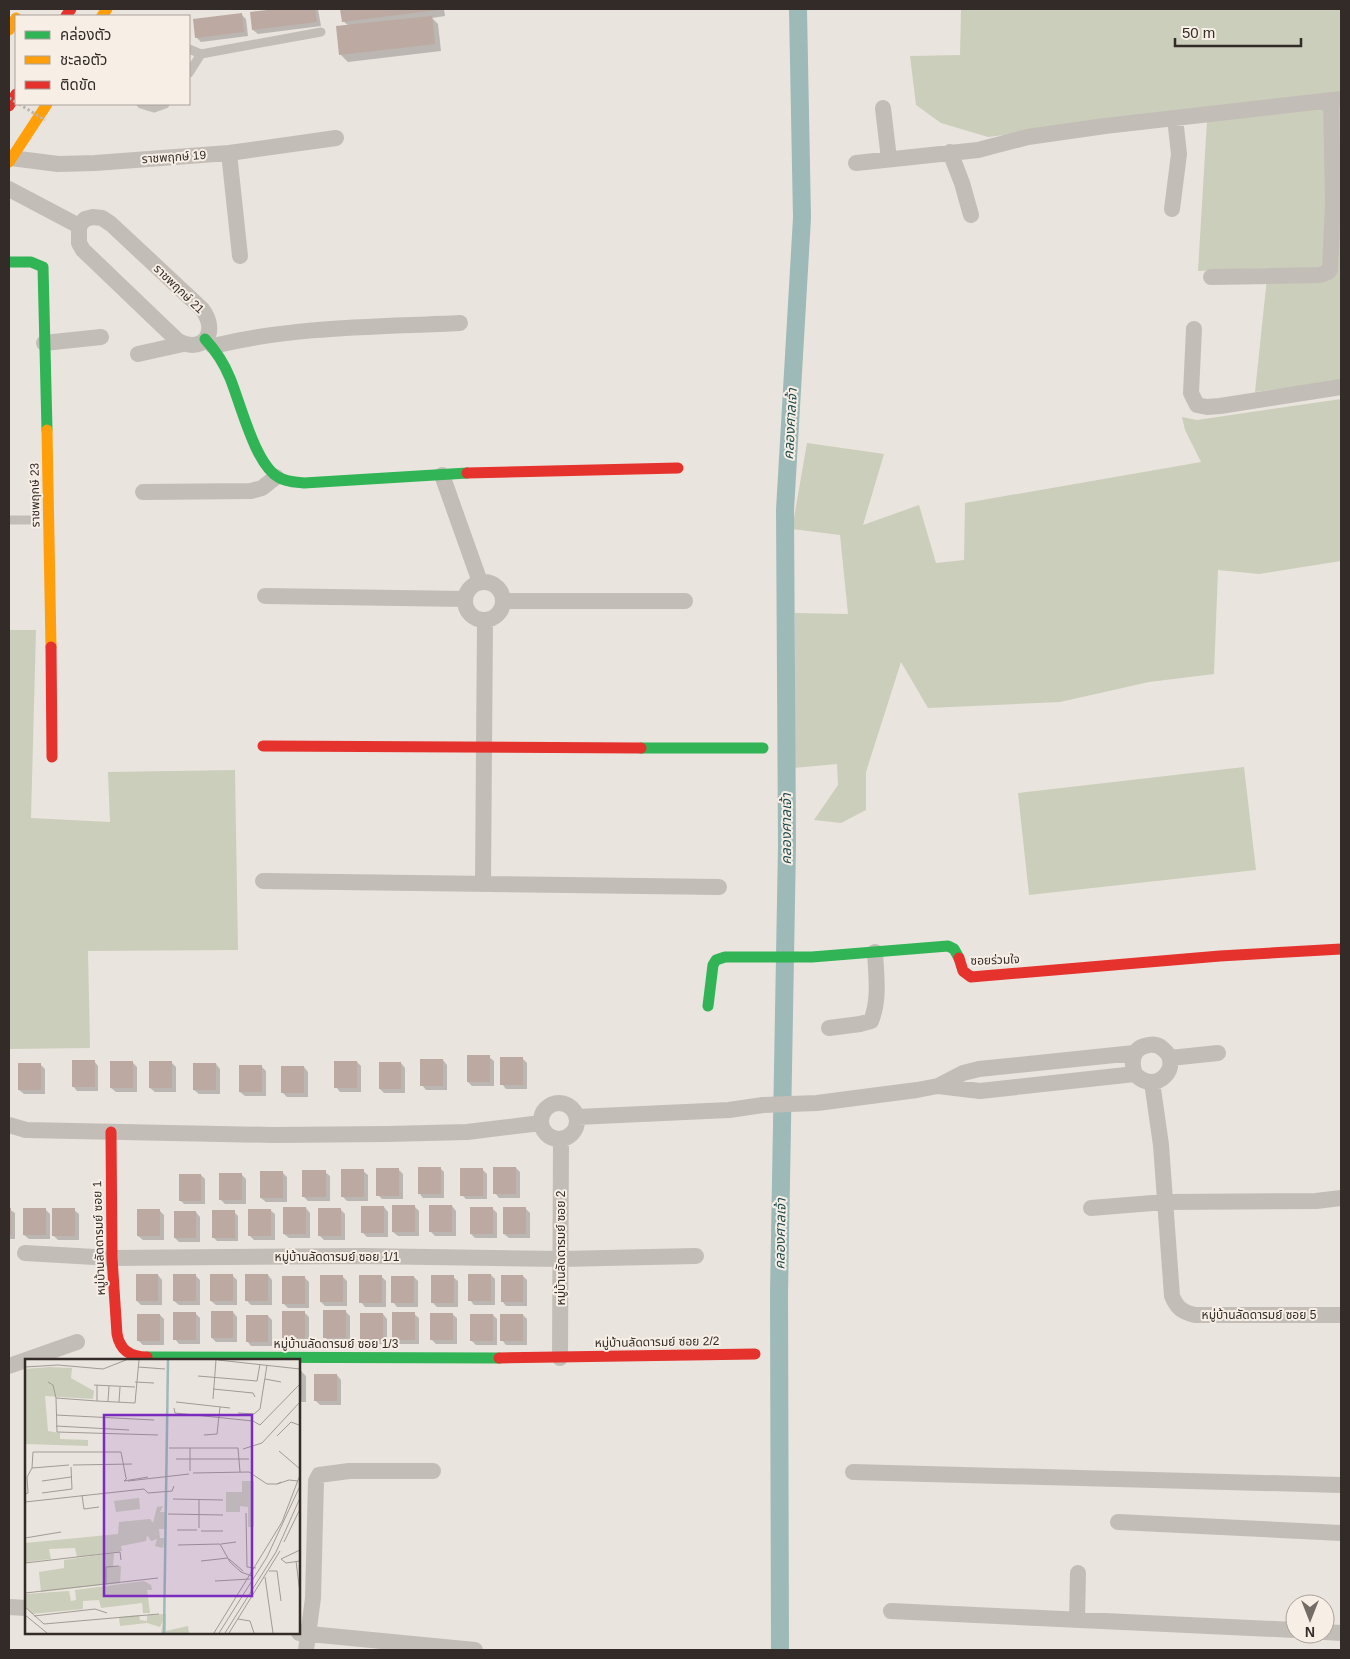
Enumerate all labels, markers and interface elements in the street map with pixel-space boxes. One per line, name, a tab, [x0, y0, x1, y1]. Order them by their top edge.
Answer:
legend	[15, 15, 190, 105]
scale bar	[1175, 15, 1301, 47]
text: 50 m	[1182, 24, 1215, 41]
text: คล่องตัว	[60, 26, 111, 43]
text: ชะลอตัว	[60, 51, 107, 68]
text: ติดขัด	[60, 76, 96, 93]
street label: ราชพฤกษ์ 19	[141, 148, 207, 166]
street label: ราชพฤกษ์ 21	[151, 262, 207, 317]
water label: คลองศาลเจ้า	[780, 387, 800, 460]
street label: ราชพฤกษ์ 23	[27, 462, 43, 527]
water label: คลองศาลเจ้า	[778, 792, 794, 865]
street label: ซอยร่วมใจ	[970, 952, 1020, 968]
street label: หมู่บ้านลัดดารมย์ ซอย 1	[90, 1180, 108, 1296]
street label: หมู่บ้านลัดดารมย์ ซอย 2	[554, 1190, 568, 1305]
water label: คลองศาลเจ้า	[771, 1197, 789, 1270]
street label: หมู่บ้านลัดดารมย์ ซอย 1/1	[275, 1250, 400, 1264]
street label: หมู่บ้านลัดดารมย์ ซอย 5	[1202, 1308, 1317, 1322]
street label: หมู่บ้านลัดดารมย์ ซอย 2/2	[594, 1334, 720, 1350]
street label: หมู่บ้านลัดดารมย์ ซอย 1/3	[274, 1337, 399, 1351]
inset map	[25, 1359, 300, 1634]
north arrow	[1285, 1594, 1335, 1644]
text: N	[1305, 1624, 1315, 1640]

